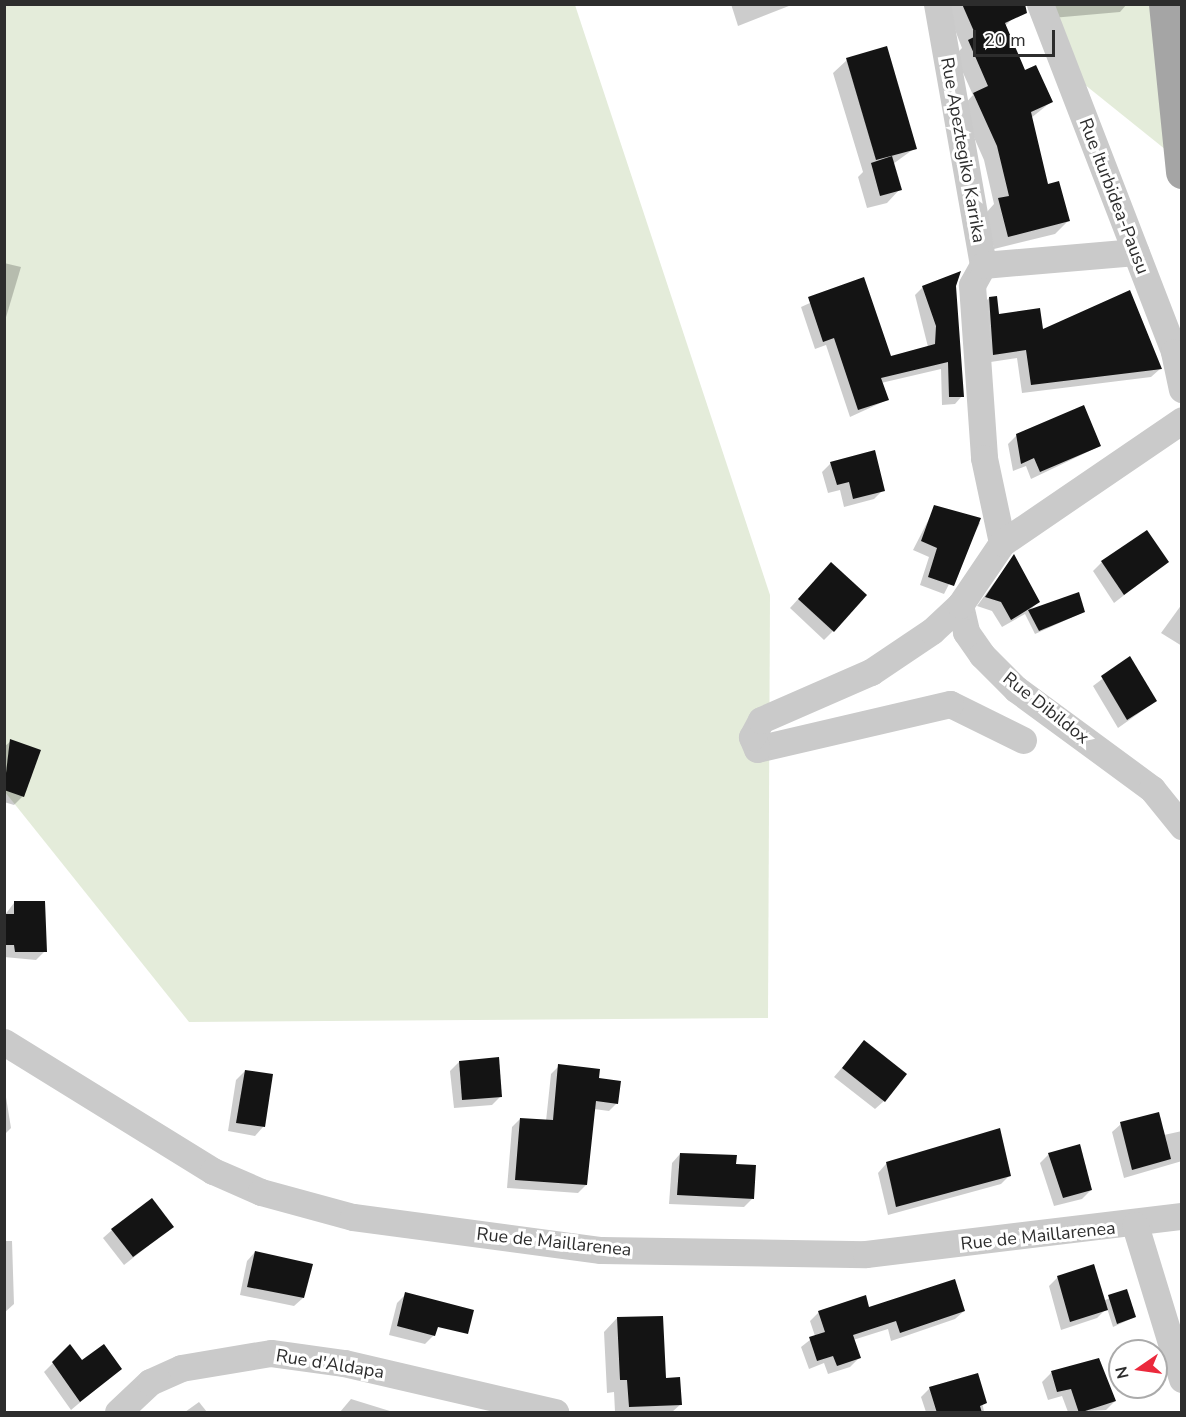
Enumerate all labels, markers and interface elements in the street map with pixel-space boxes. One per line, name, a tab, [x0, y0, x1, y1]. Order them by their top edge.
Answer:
scale bar	[976, 18, 1058, 56]
text: 20 m	[984, 28, 1026, 52]
street label: Rue Apeztegiko Karrika	[936, 56, 990, 244]
street label: Rue Iturbidea-Pausu	[1074, 115, 1154, 277]
street label: Rue Dibildox	[999, 668, 1093, 748]
street label: Rue de Maillarenea	[960, 1217, 1116, 1255]
street label: Rue de Maillarenea	[476, 1223, 632, 1261]
north arrow	[1108, 1339, 1168, 1399]
street label: Rue d'Aldapa	[274, 1345, 386, 1383]
text: N	[1110, 1364, 1134, 1381]

